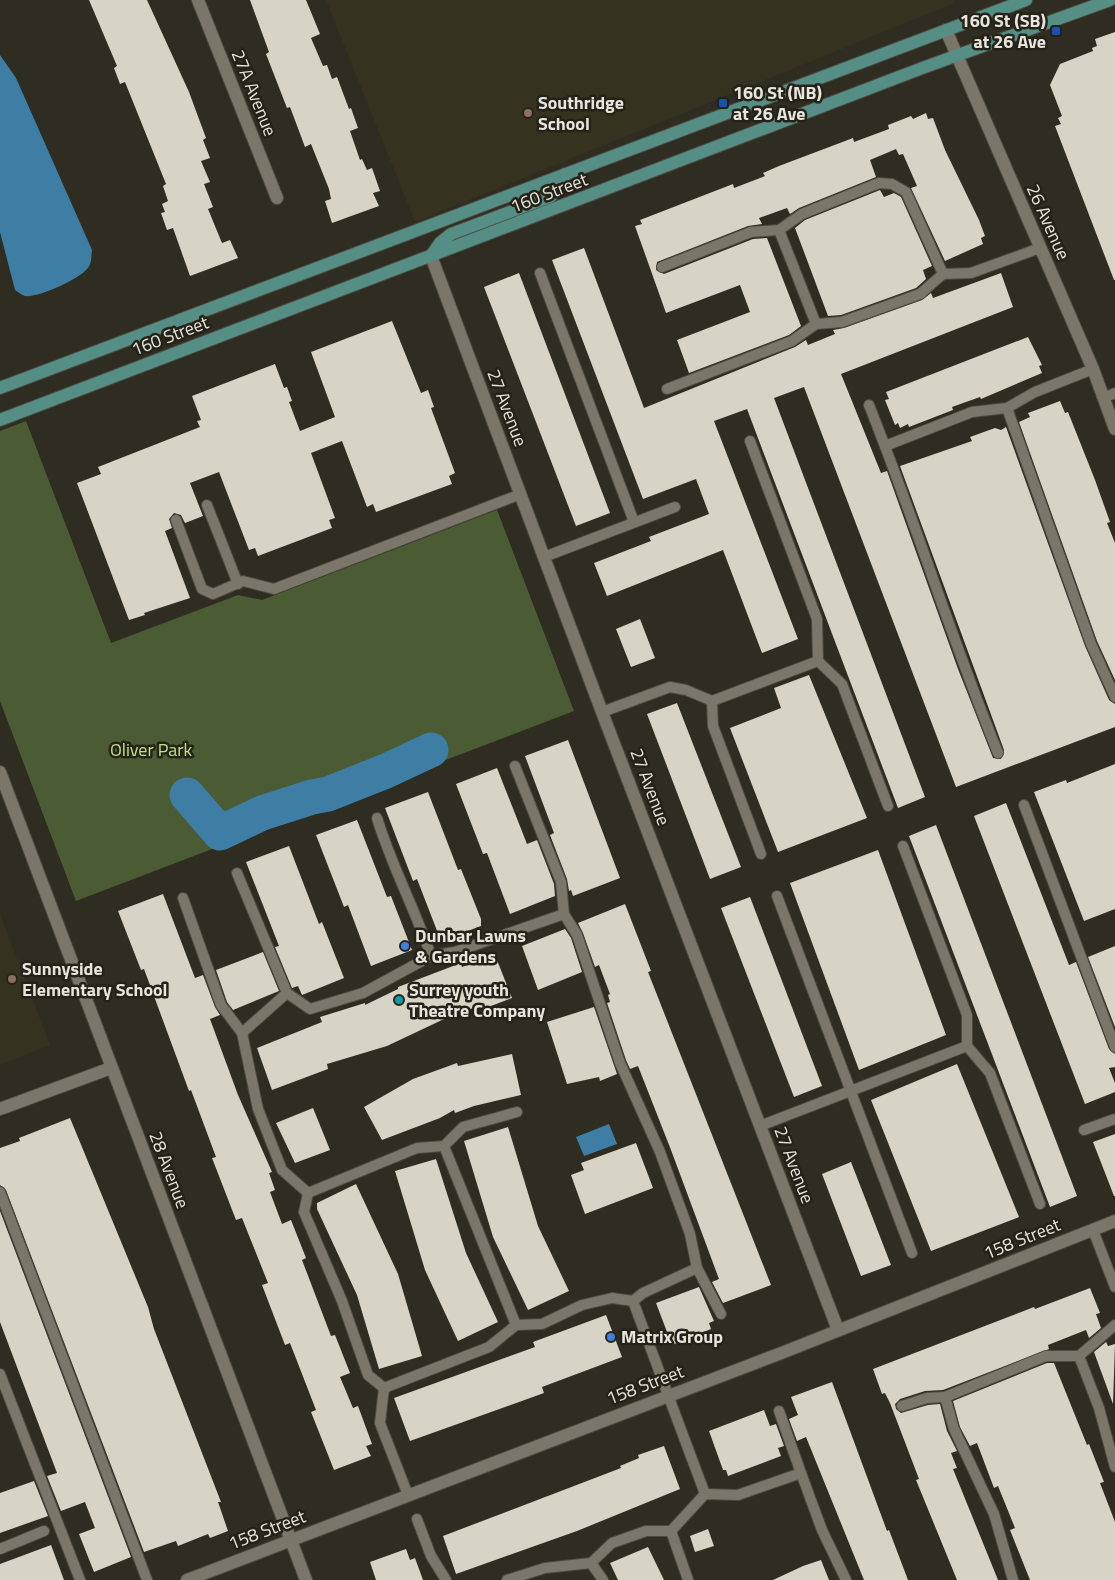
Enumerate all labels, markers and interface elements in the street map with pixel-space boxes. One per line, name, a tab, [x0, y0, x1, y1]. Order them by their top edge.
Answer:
place label: 160 St (SB) at 26 Ave	[960, 7, 1046, 55]
marker: 160 St (SB) at 26 Ave	[1050, 25, 1062, 37]
street label: 27A Avenue	[225, 45, 284, 140]
place label: 160 St (NB) at 26 Ave	[733, 79, 822, 127]
place label: Southridge School	[538, 89, 624, 137]
marker: 160 St (NB) at 26 Ave	[717, 97, 729, 109]
marker: Southridge School	[522, 107, 534, 119]
street label: 160 Street	[506, 165, 592, 220]
street label: 26 Avenue	[1020, 180, 1077, 264]
street label: 160 Street	[127, 308, 213, 363]
street label: 27 Avenue	[480, 365, 534, 450]
park label: Oliver Park	[110, 736, 192, 763]
street label: 27 Avenue	[623, 744, 677, 829]
place label: Dunbar Lawns & Gardens	[415, 922, 526, 970]
marker: Dunbar Lawns & Gardens	[399, 940, 411, 952]
place label: Sunnyside Elementary School	[22, 955, 167, 1003]
marker: Sunnyside Elementary School	[6, 973, 18, 985]
place label: Surrey youth Theatre Company	[409, 976, 545, 1024]
marker: Surrey youth Theatre Company	[393, 994, 405, 1006]
street label: 27 Avenue	[767, 1122, 821, 1207]
street label: 28 Avenue	[142, 1127, 196, 1212]
street label: 158 Street	[979, 1211, 1065, 1266]
place label: Matrix Group	[621, 1323, 723, 1350]
marker: Matrix Group	[605, 1331, 617, 1343]
street label: 158 Street	[602, 1357, 688, 1412]
street label: 158 Street	[224, 1502, 310, 1557]

